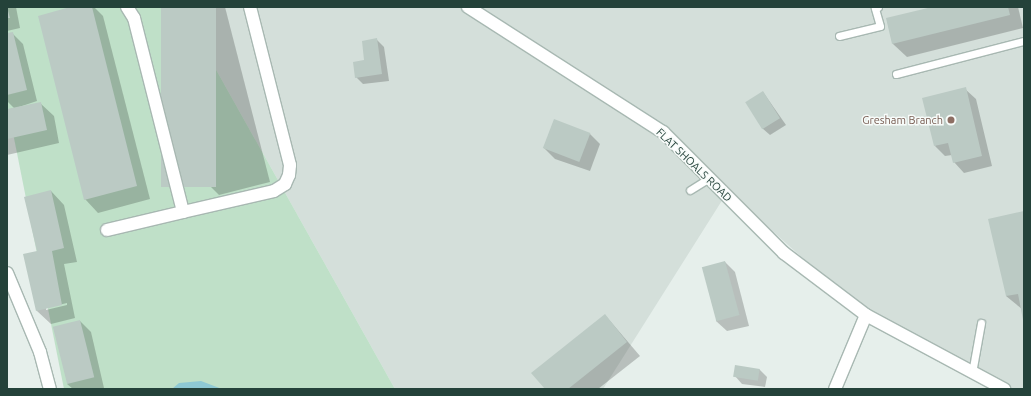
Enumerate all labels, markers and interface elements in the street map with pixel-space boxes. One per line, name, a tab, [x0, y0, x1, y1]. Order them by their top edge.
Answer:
place label: Gresham Branch	[862, 113, 943, 127]
marker: Gresham Branch	[946, 115, 956, 125]
street label: FLAT SHOALS ROAD	[653, 125, 735, 205]

